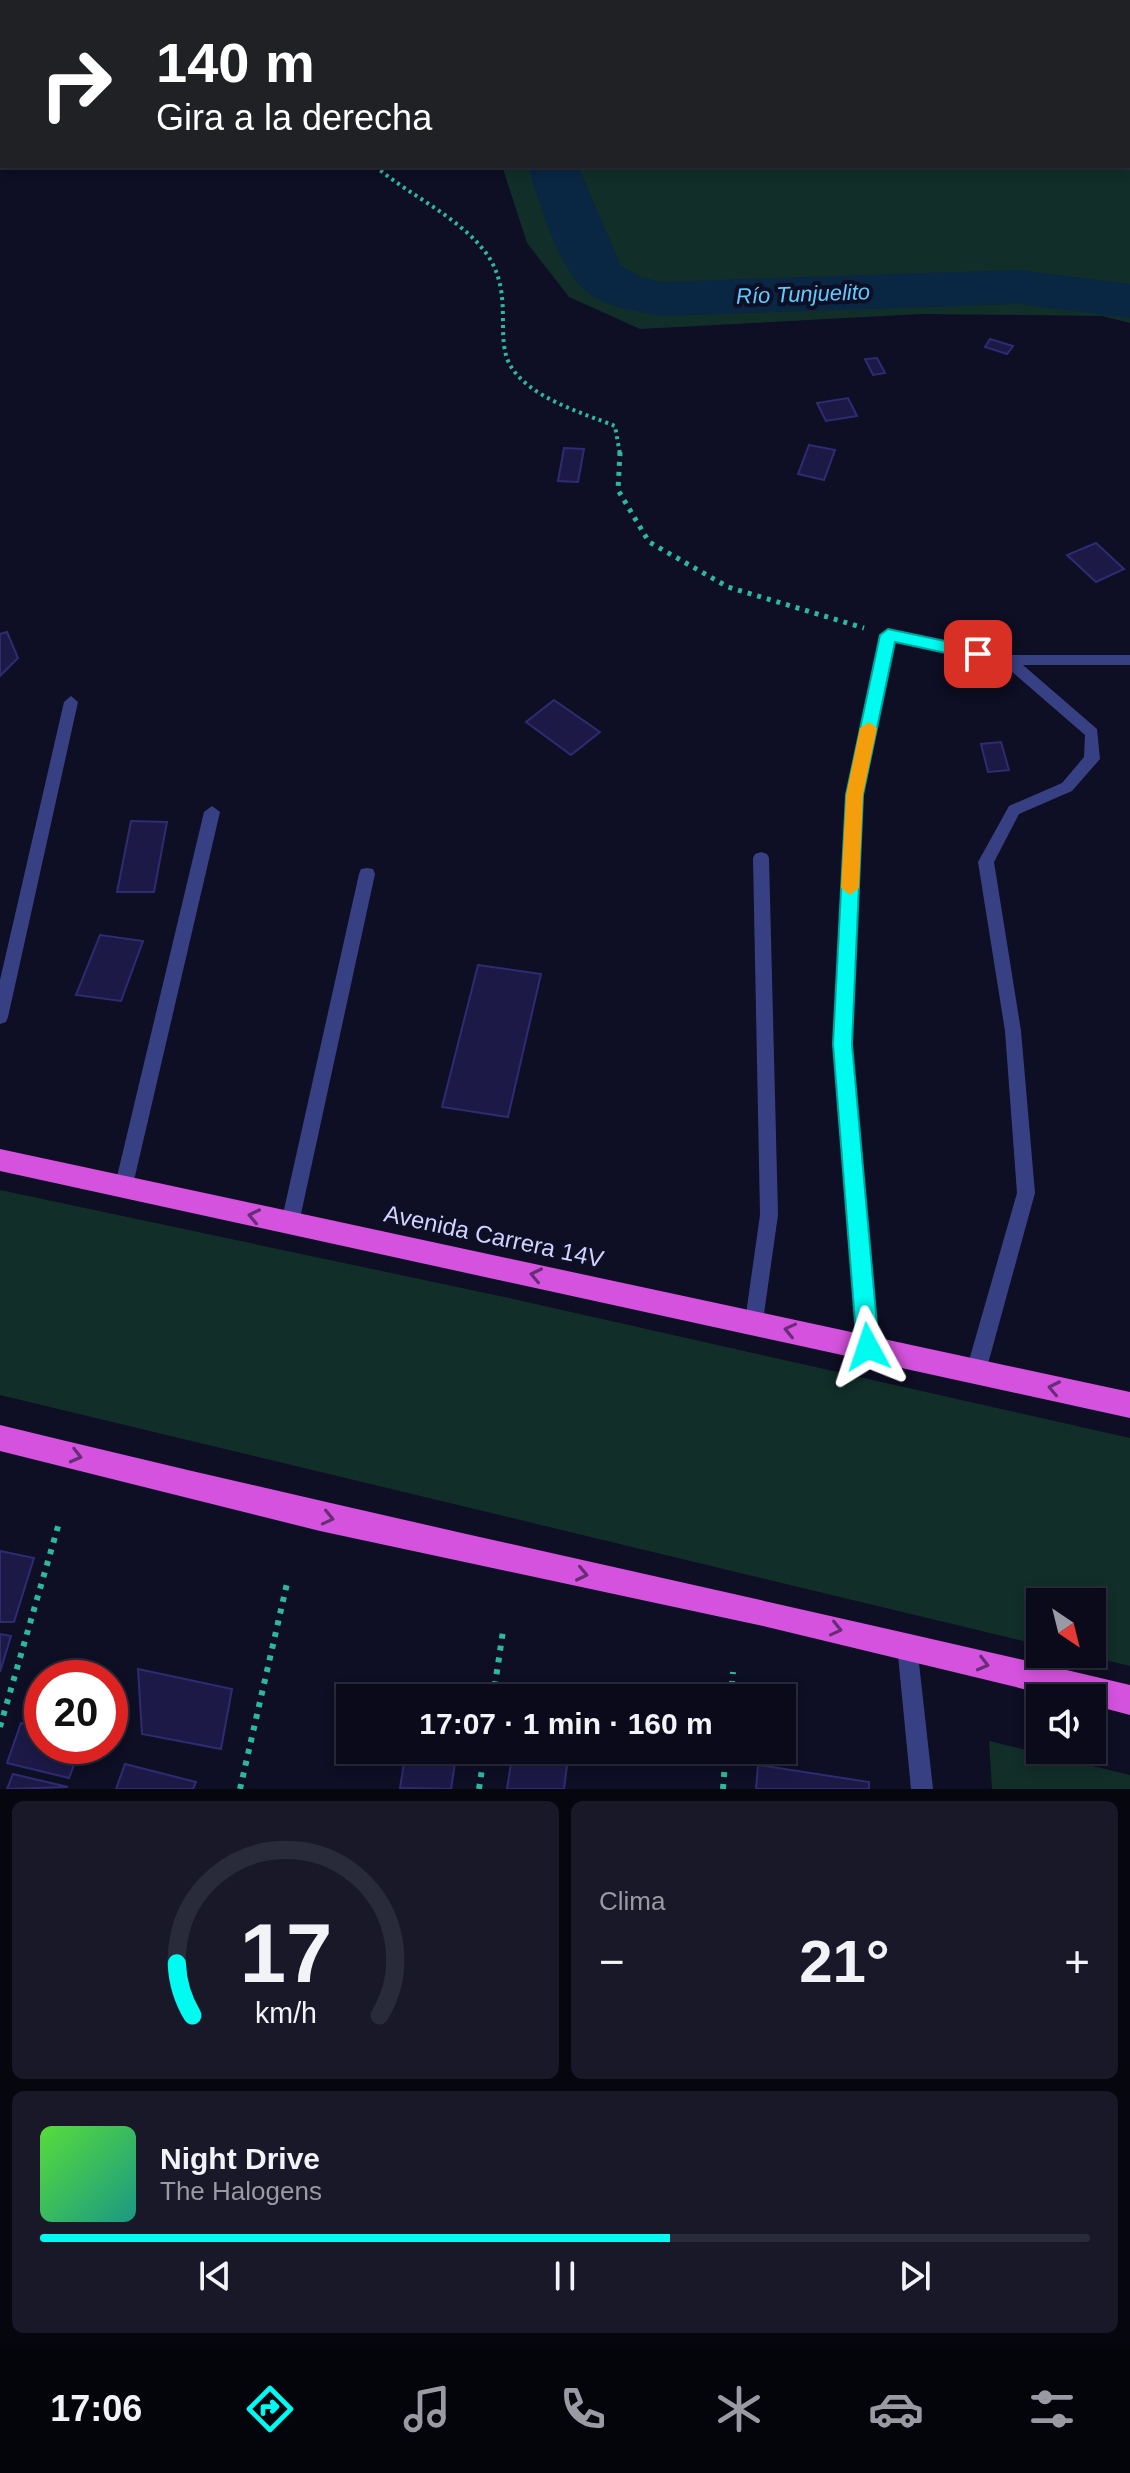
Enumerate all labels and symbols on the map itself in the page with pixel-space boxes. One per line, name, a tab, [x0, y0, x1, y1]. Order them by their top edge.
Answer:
water label: Río Tunjuelito	[736, 279, 870, 309]
pin	[944, 620, 1012, 688]
street label: Avenida Carrera 14V	[382, 1200, 606, 1272]
one-way arrow	[248, 1208, 261, 1225]
one-way arrow	[530, 1267, 543, 1284]
position arrow	[826, 1305, 910, 1389]
one-way arrow	[784, 1322, 798, 1339]
one-way arrow	[1047, 1380, 1061, 1397]
one-way arrow	[68, 1447, 82, 1464]
one-way arrow	[321, 1509, 335, 1526]
one-way arrow	[575, 1565, 589, 1582]
north arrow	[1026, 1588, 1106, 1668]
one-way arrow	[829, 1620, 843, 1637]
one-way arrow	[976, 1654, 989, 1671]
speed limit sign: 20	[24, 1660, 128, 1764]

